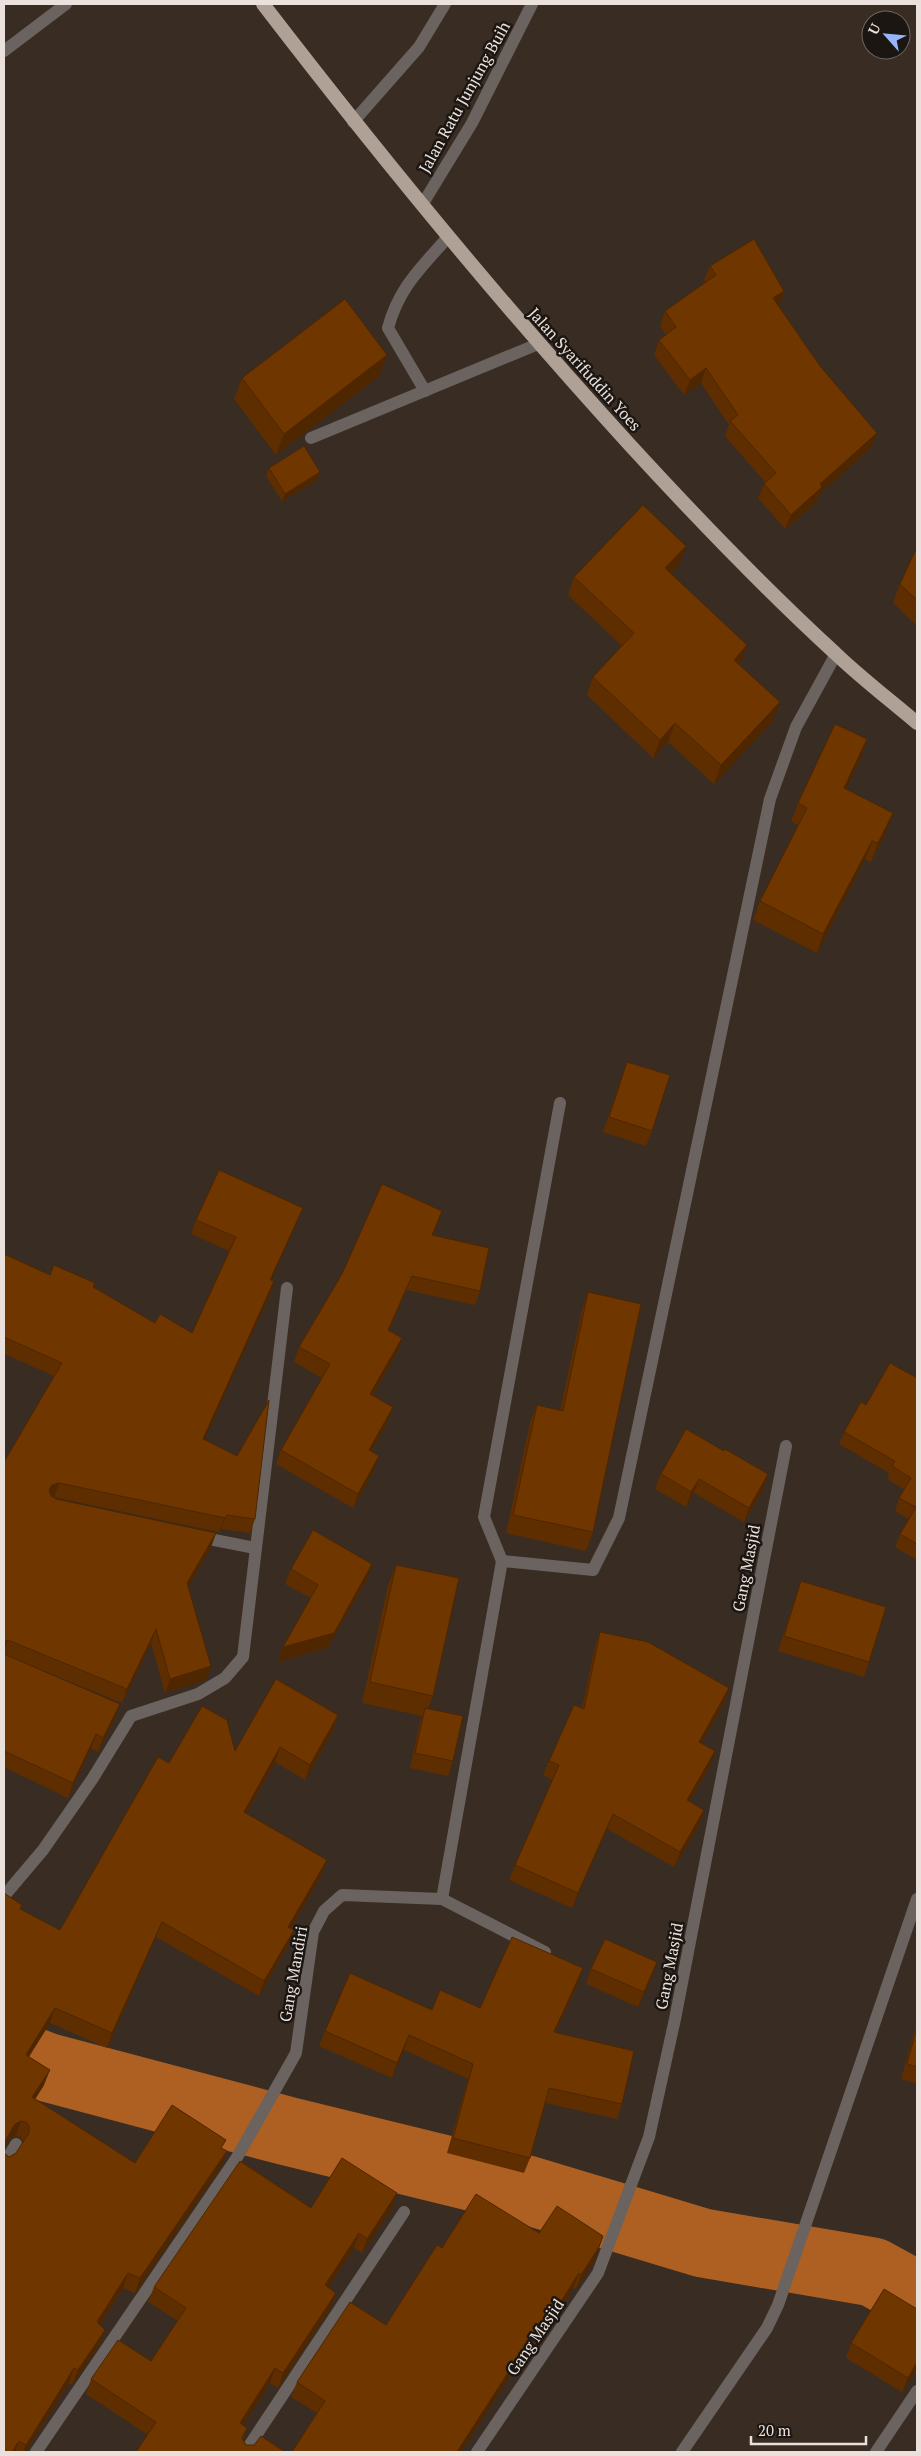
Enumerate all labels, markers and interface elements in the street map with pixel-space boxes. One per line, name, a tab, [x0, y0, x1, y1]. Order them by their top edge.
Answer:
north arrow	[861, 10, 911, 60]
street label: Jalan Ratu Junjung Buih	[413, 17, 515, 177]
text: U	[863, 20, 885, 38]
street label: Jalan Syarifuddin Yoes	[524, 303, 646, 435]
street label: Gang Masjid	[727, 1523, 765, 1613]
street label: Gang Masjid	[650, 1921, 688, 2011]
street label: Gang Mandiri	[274, 1924, 312, 2024]
street label: Gang Masjid	[501, 2294, 569, 2380]
scale bar	[751, 2414, 866, 2446]
text: 20 m	[758, 2420, 791, 2440]

